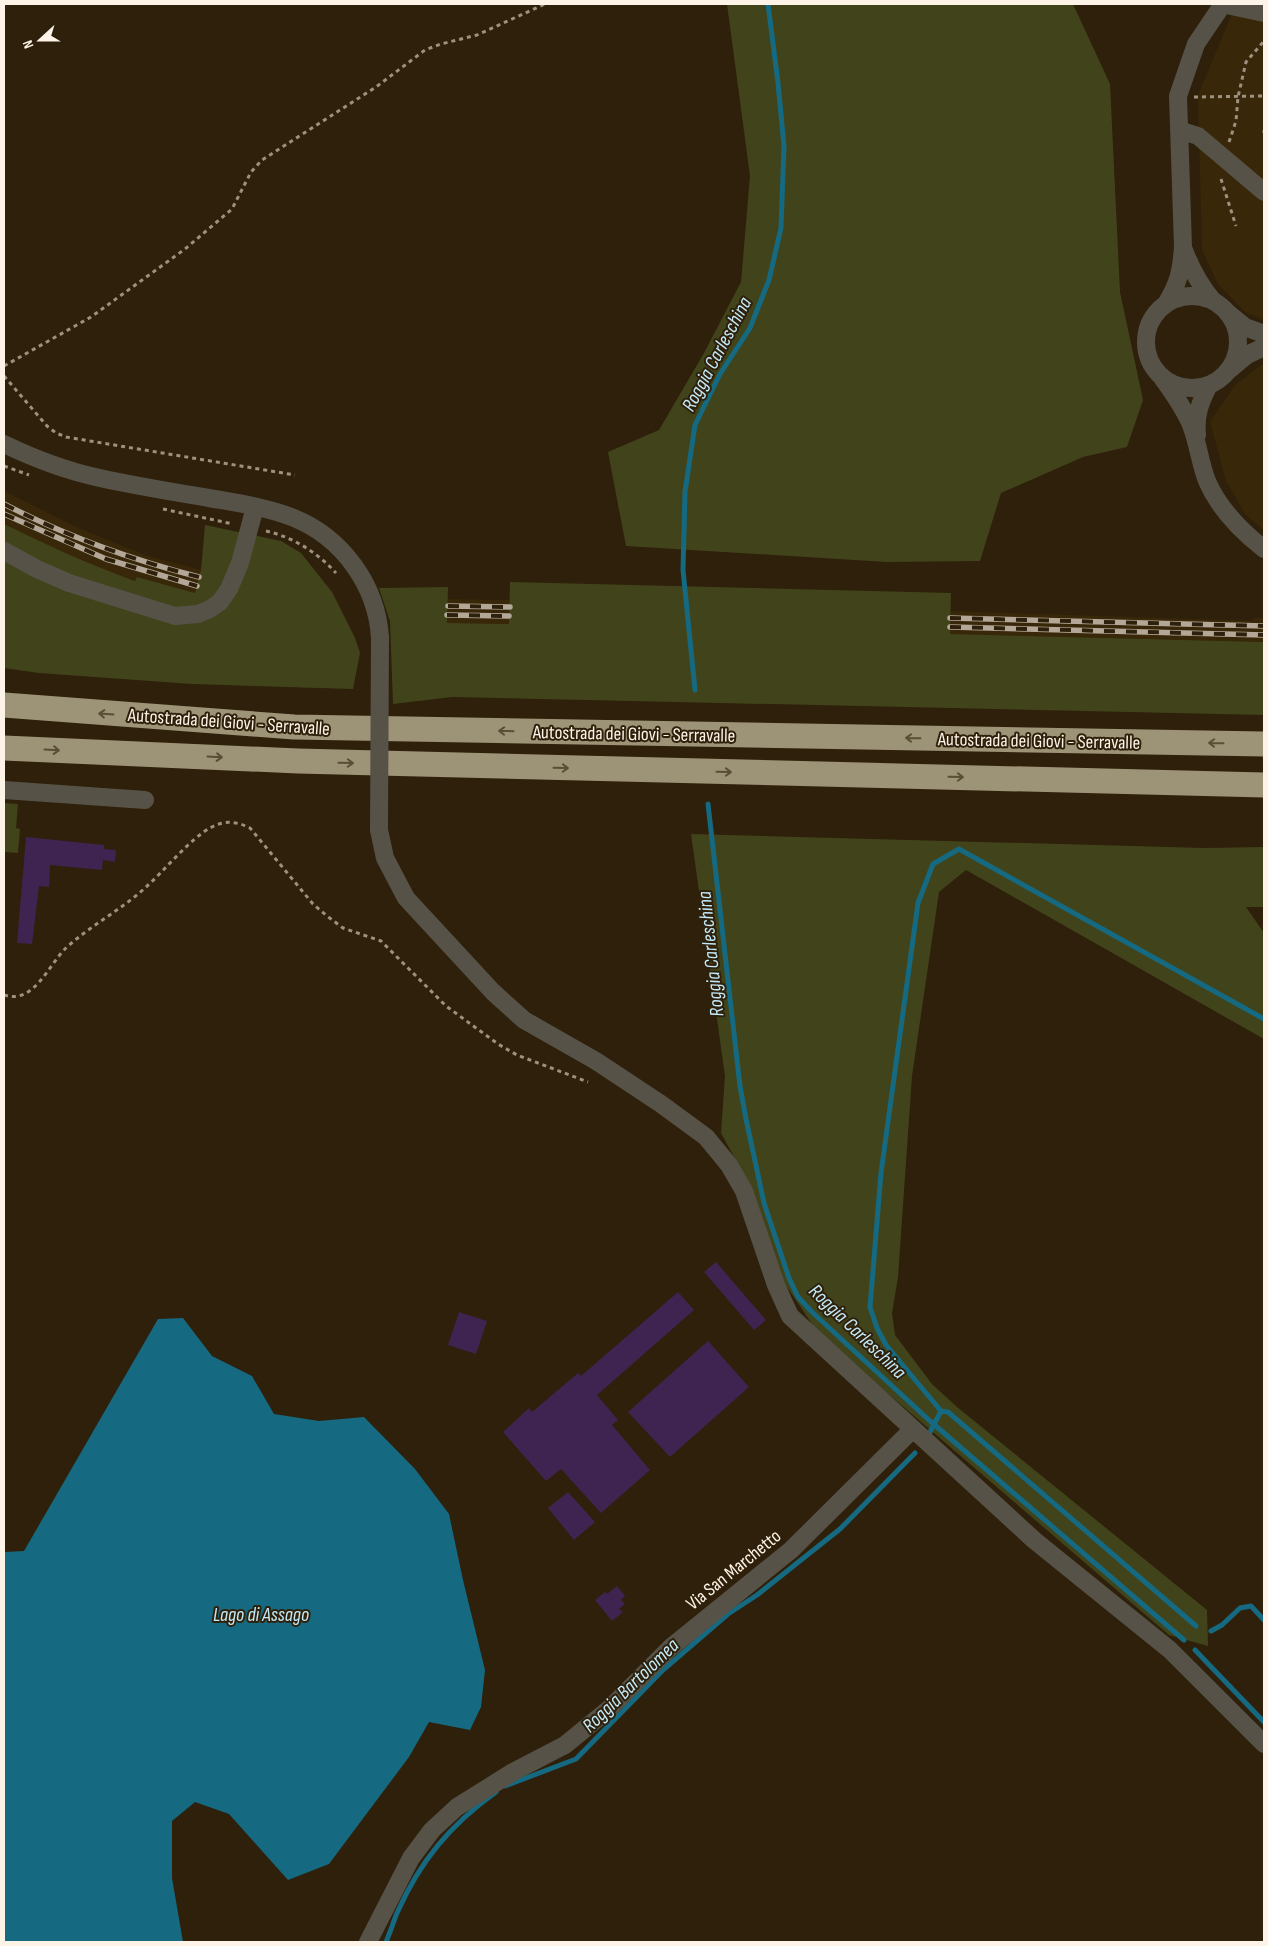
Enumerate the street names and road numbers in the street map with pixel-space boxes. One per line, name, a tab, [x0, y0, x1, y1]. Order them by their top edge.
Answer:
street label: Autostrada dei Giovi - Serravalle	[126, 704, 331, 741]
street label: Autostrada dei Giovi - Serravalle	[532, 721, 735, 748]
street label: Autostrada dei Giovi - Serravalle	[937, 728, 1140, 755]
street label: Via San Marchetto	[682, 1525, 786, 1615]

